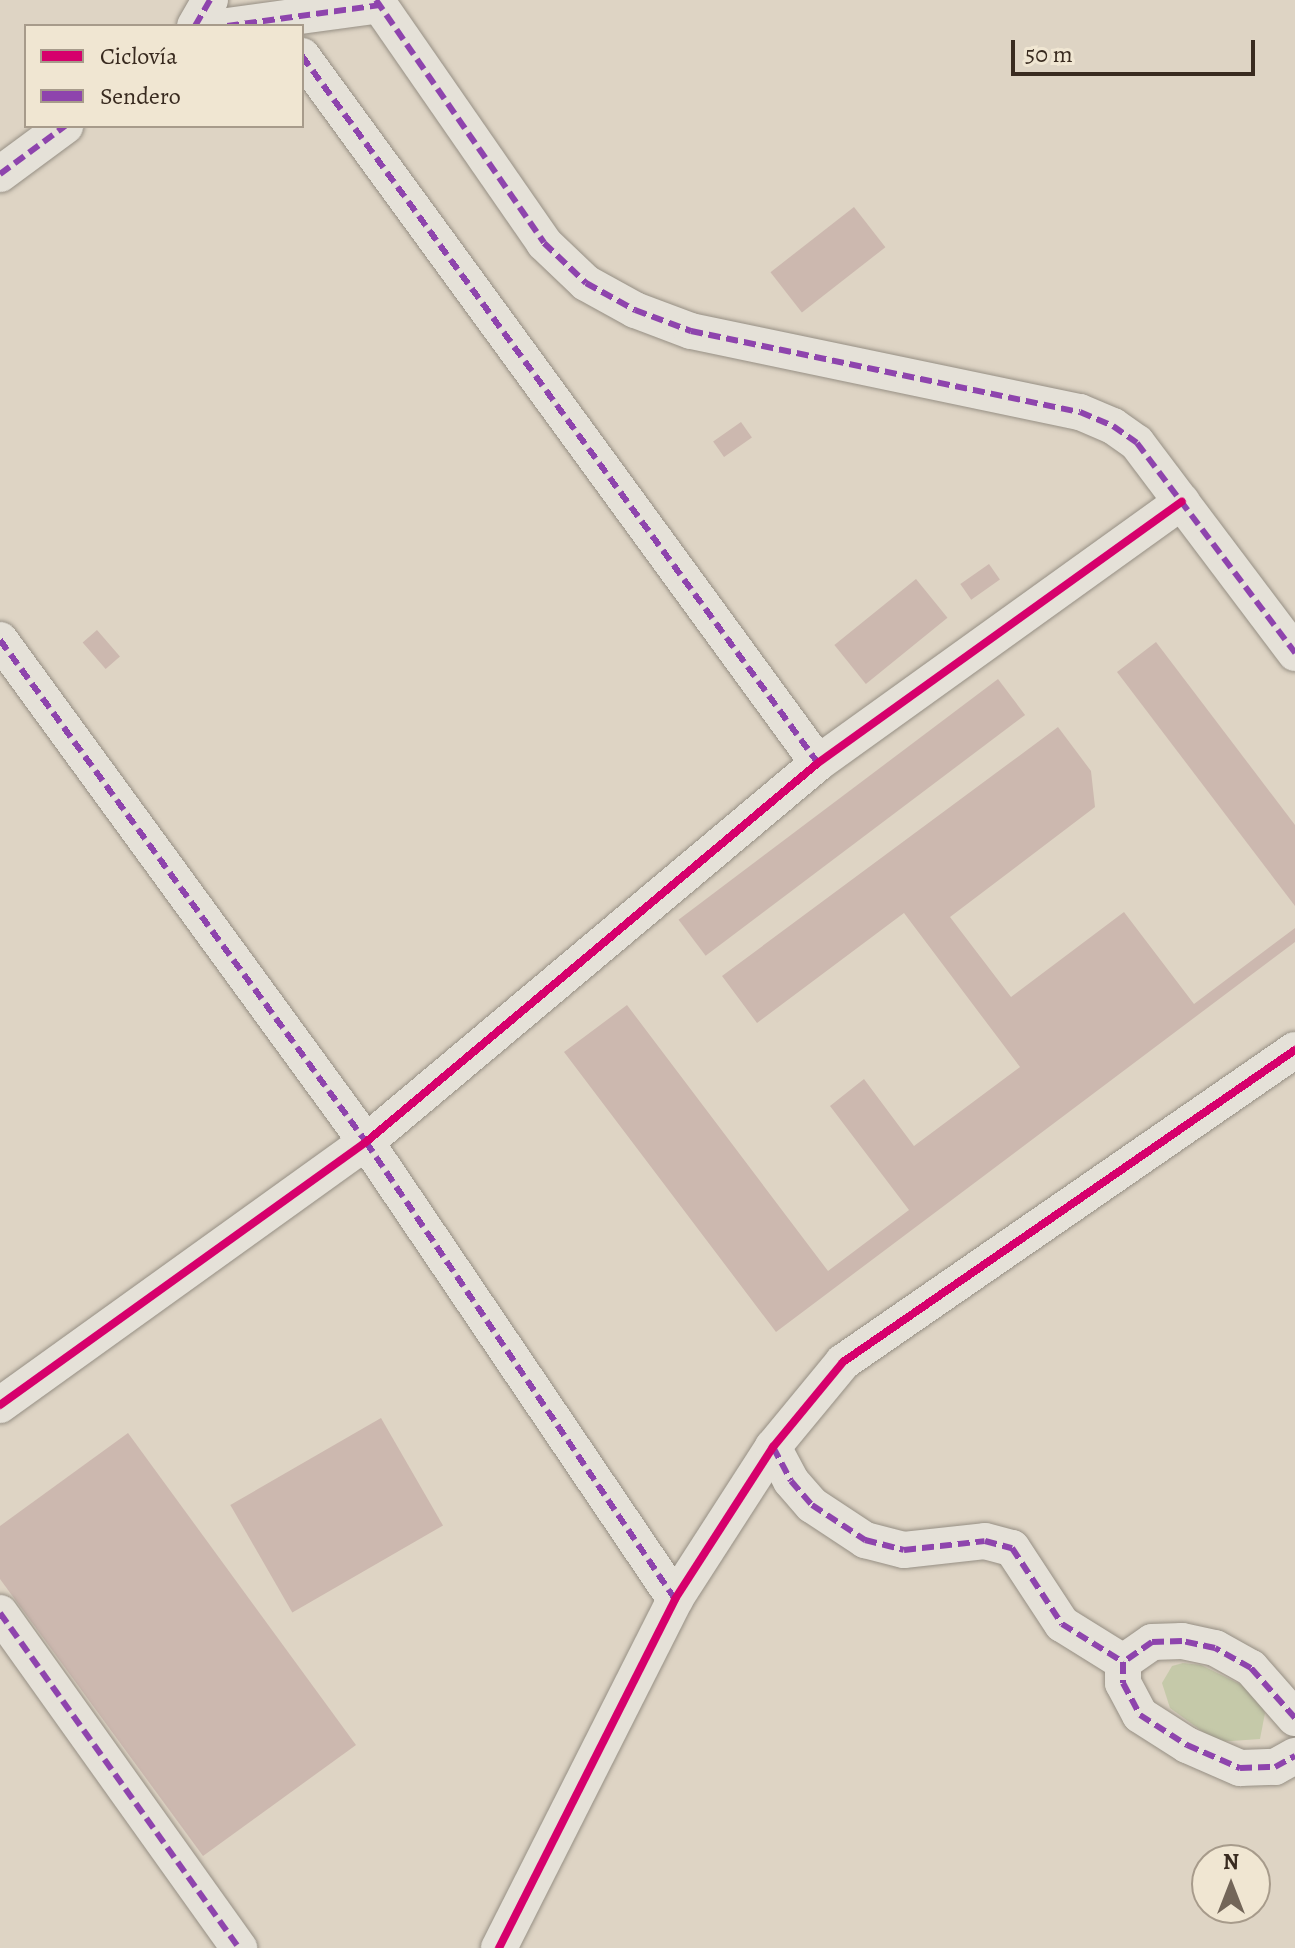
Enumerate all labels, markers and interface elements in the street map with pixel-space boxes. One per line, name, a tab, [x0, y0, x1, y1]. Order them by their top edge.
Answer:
legend	[24, 24, 304, 128]
scale bar	[1015, 24, 1259, 74]
text: 50 m	[1025, 38, 1073, 70]
text: Ciclovía	[100, 40, 178, 72]
text: Sendero	[100, 80, 181, 112]
north arrow	[1191, 1844, 1271, 1924]
text: N	[1223, 1847, 1239, 1877]

